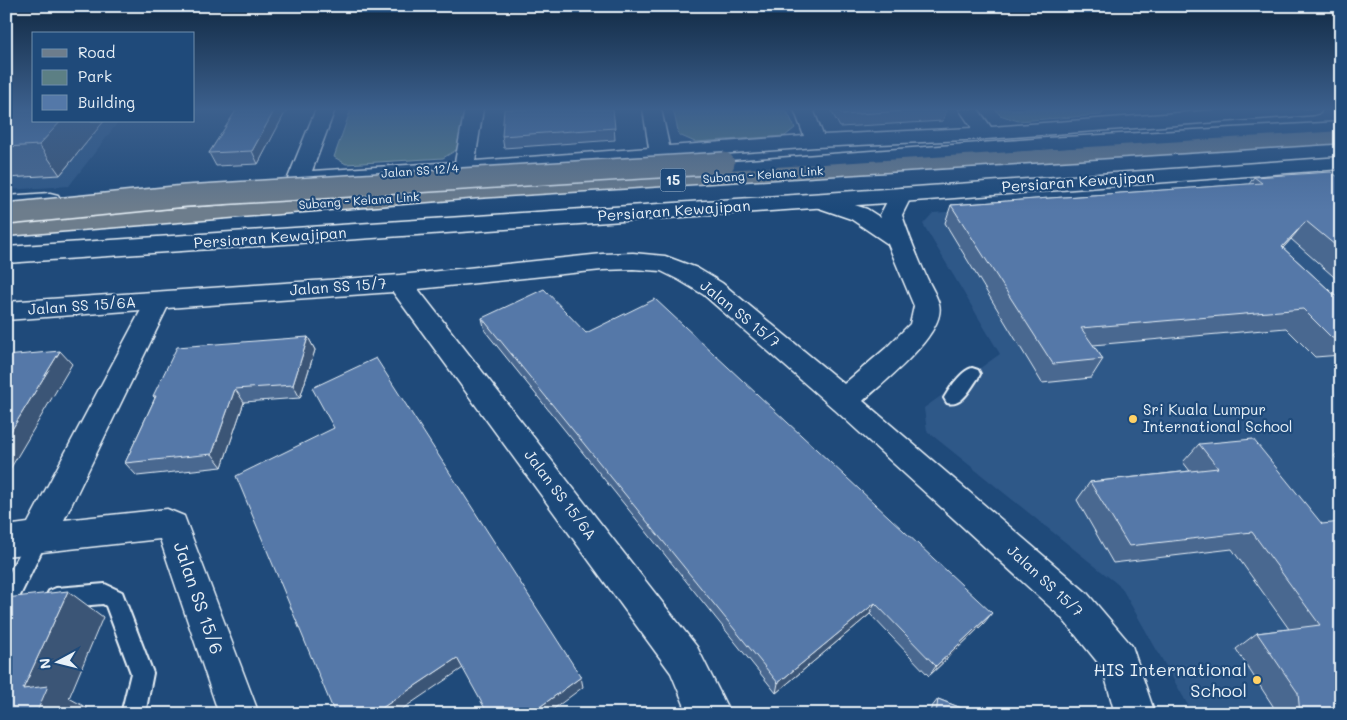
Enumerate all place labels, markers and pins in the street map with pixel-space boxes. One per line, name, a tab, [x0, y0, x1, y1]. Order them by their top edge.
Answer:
place label: Sri Kuala Lumpur International School	[1143, 399, 1293, 436]
marker: Sri Kuala Lumpur International School	[1127, 413, 1139, 425]
place label: HIS International School	[1093, 657, 1247, 702]
marker: HIS International School	[1251, 674, 1263, 686]

